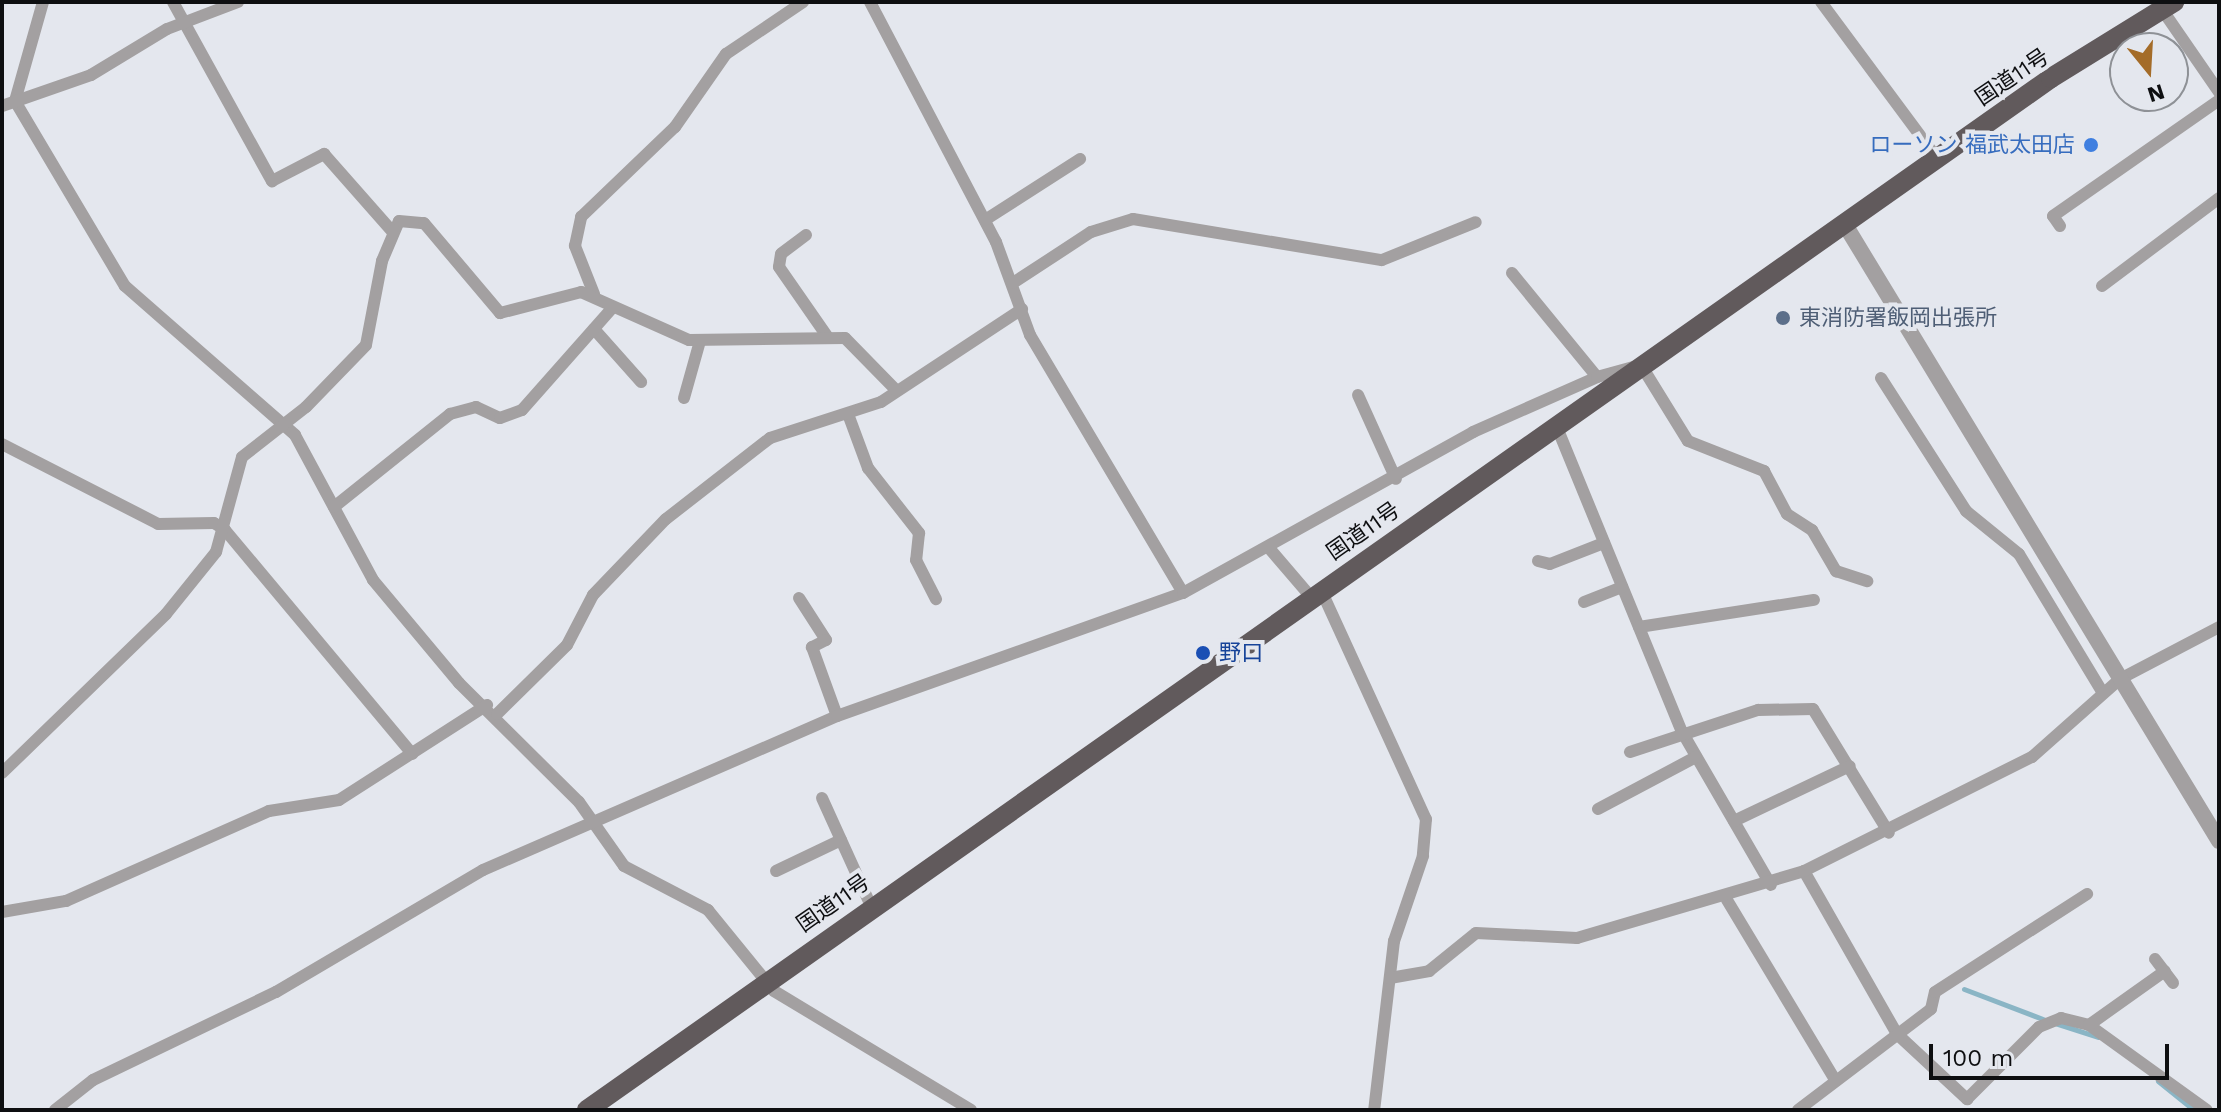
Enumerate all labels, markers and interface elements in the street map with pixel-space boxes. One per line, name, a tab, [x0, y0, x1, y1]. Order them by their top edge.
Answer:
north arrow	[2109, 32, 2189, 112]
street label: 国道11号	[1970, 43, 2054, 111]
text: N	[2144, 79, 2168, 108]
place label: ローソン 福武太田店	[1869, 132, 2075, 158]
marker: ローソン 福武太田店	[2082, 136, 2100, 154]
place label: 東消防署飯岡出張所	[1799, 305, 1997, 331]
marker: 東消防署飯岡出張所	[1774, 309, 1792, 327]
street label: 国道11号	[1321, 496, 1405, 566]
place label: 野口	[1219, 640, 1263, 666]
marker: 野口	[1194, 644, 1212, 662]
street label: 国道11号	[791, 868, 875, 938]
scale bar	[1933, 1028, 2173, 1078]
text: 100 m	[1943, 1044, 2013, 1072]

